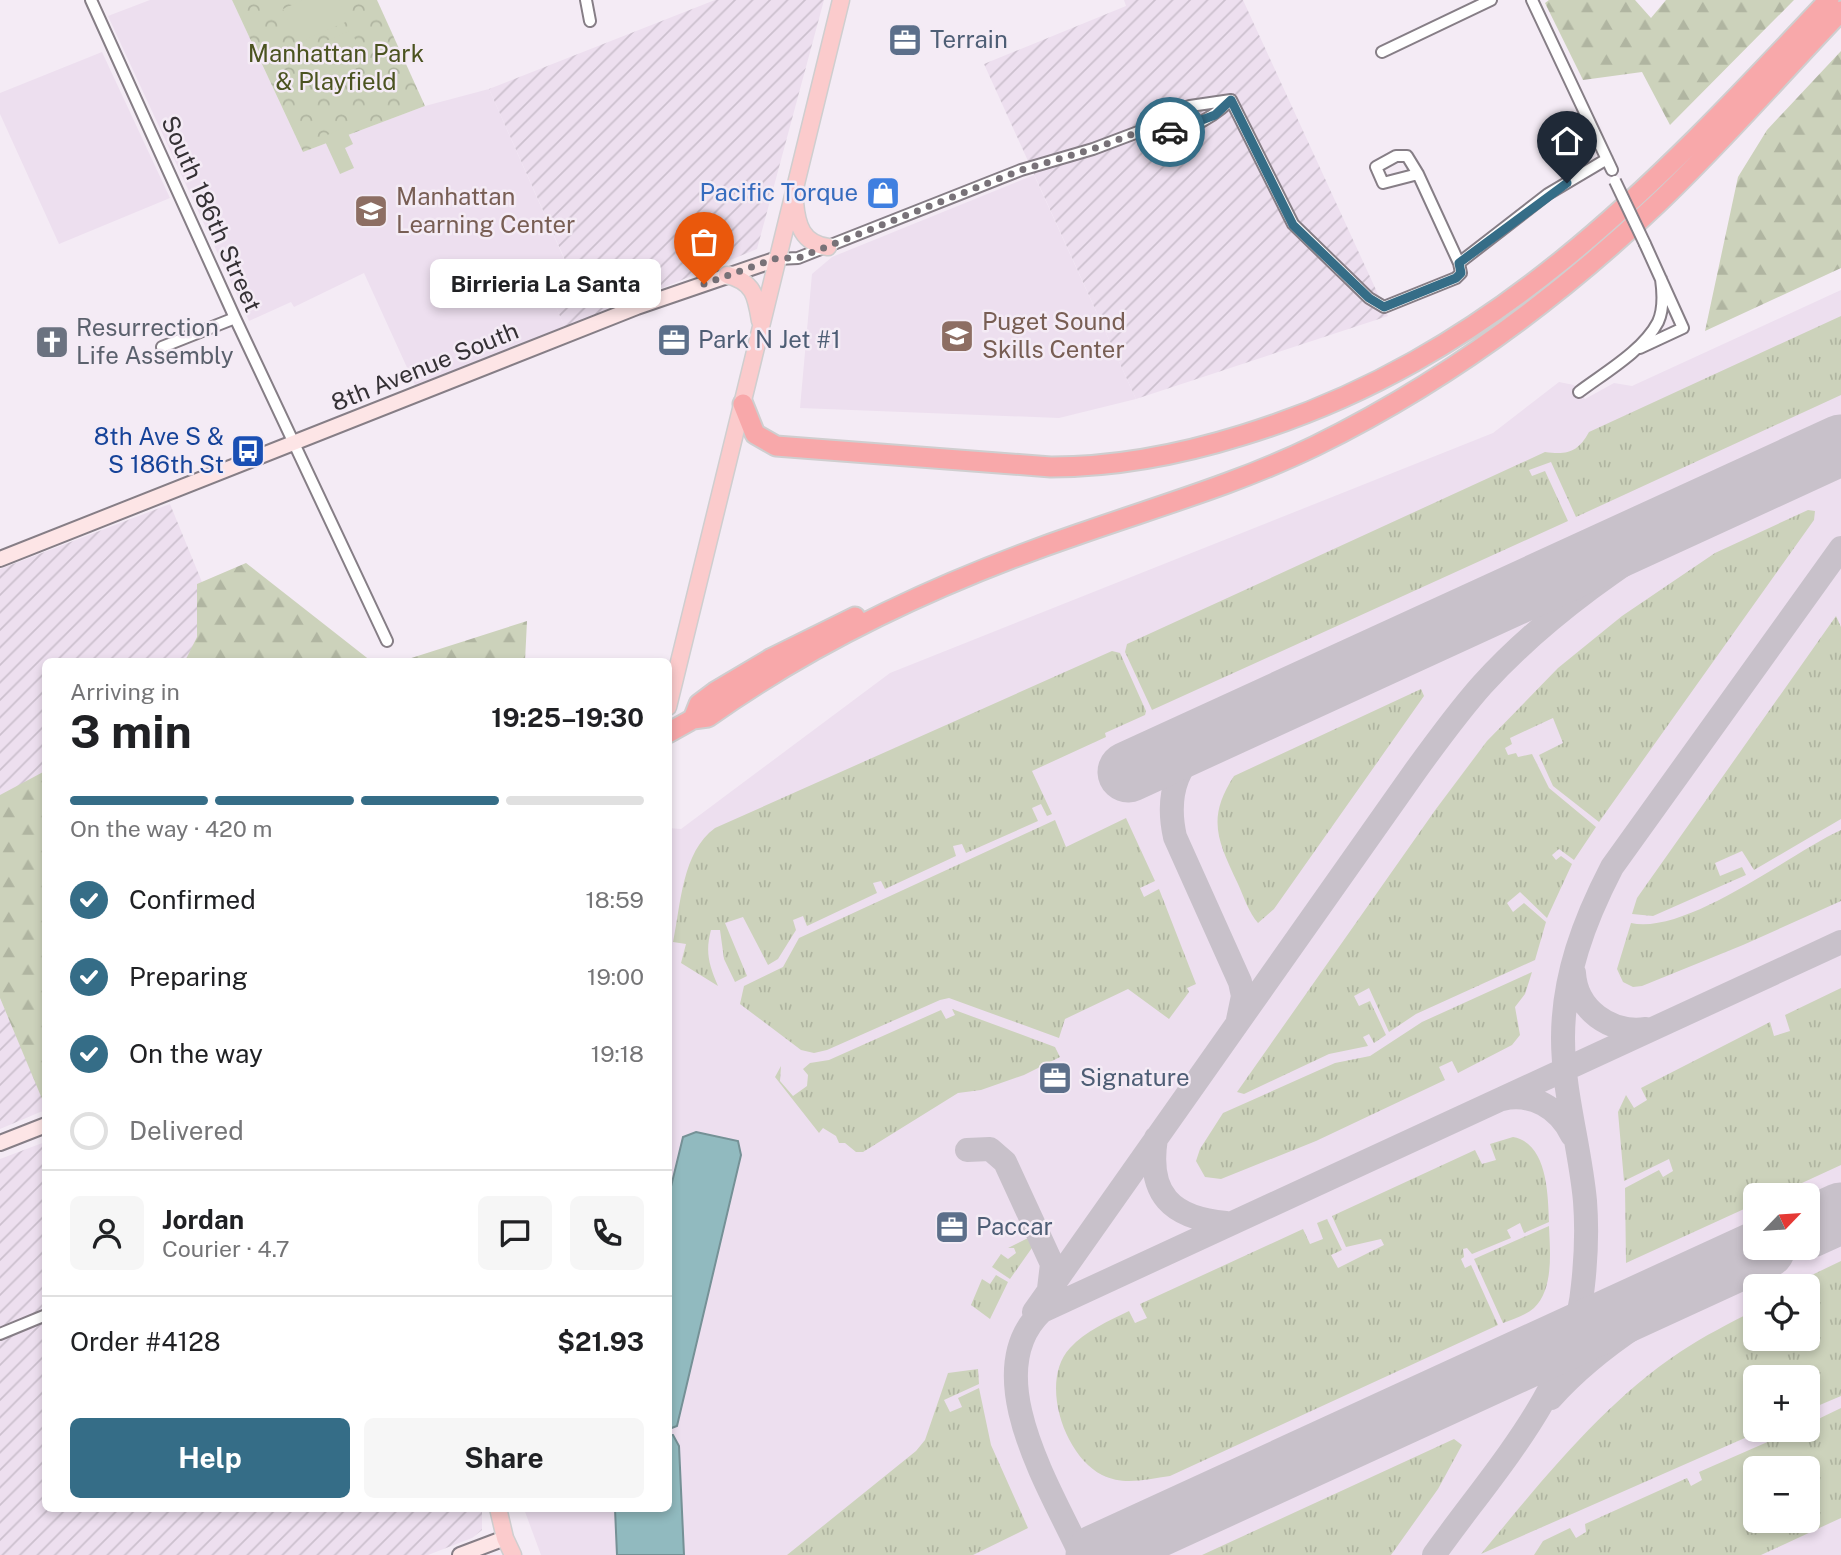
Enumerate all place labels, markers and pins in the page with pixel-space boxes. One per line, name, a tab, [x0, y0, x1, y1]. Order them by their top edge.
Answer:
office icon: Terrain	[886, 21, 924, 59]
place label: Terrain	[930, 25, 1008, 53]
pin	[1537, 111, 1597, 183]
shop icon: Pacific Torque	[864, 174, 902, 212]
place label: Pacific Torque	[700, 178, 858, 206]
place label: Manhattan Learning Center	[396, 182, 575, 238]
school or university icon: Manhattan Learning Center	[352, 192, 390, 230]
pin	[674, 212, 734, 284]
callout: Birrieria La Santa	[431, 260, 662, 308]
place label: Puget Sound Skills Center	[982, 307, 1126, 363]
place label: Resurrection Life Assembly	[76, 313, 234, 369]
school or university icon: Puget Sound Skills Center	[938, 317, 976, 355]
office icon: Park N Jet #1	[655, 321, 693, 359]
church icon: Resurrection Life Assembly	[33, 323, 71, 361]
place label: Park N Jet #1	[698, 325, 841, 353]
place label: 8th Ave S & S 186th St	[94, 422, 224, 478]
bus stop icon: 8th Ave S & S 186th St	[229, 432, 267, 470]
office icon: Signature	[1036, 1059, 1074, 1097]
place label: Signature	[1080, 1063, 1190, 1091]
office icon: Paccar	[933, 1208, 971, 1246]
place label: Paccar	[976, 1212, 1053, 1240]

